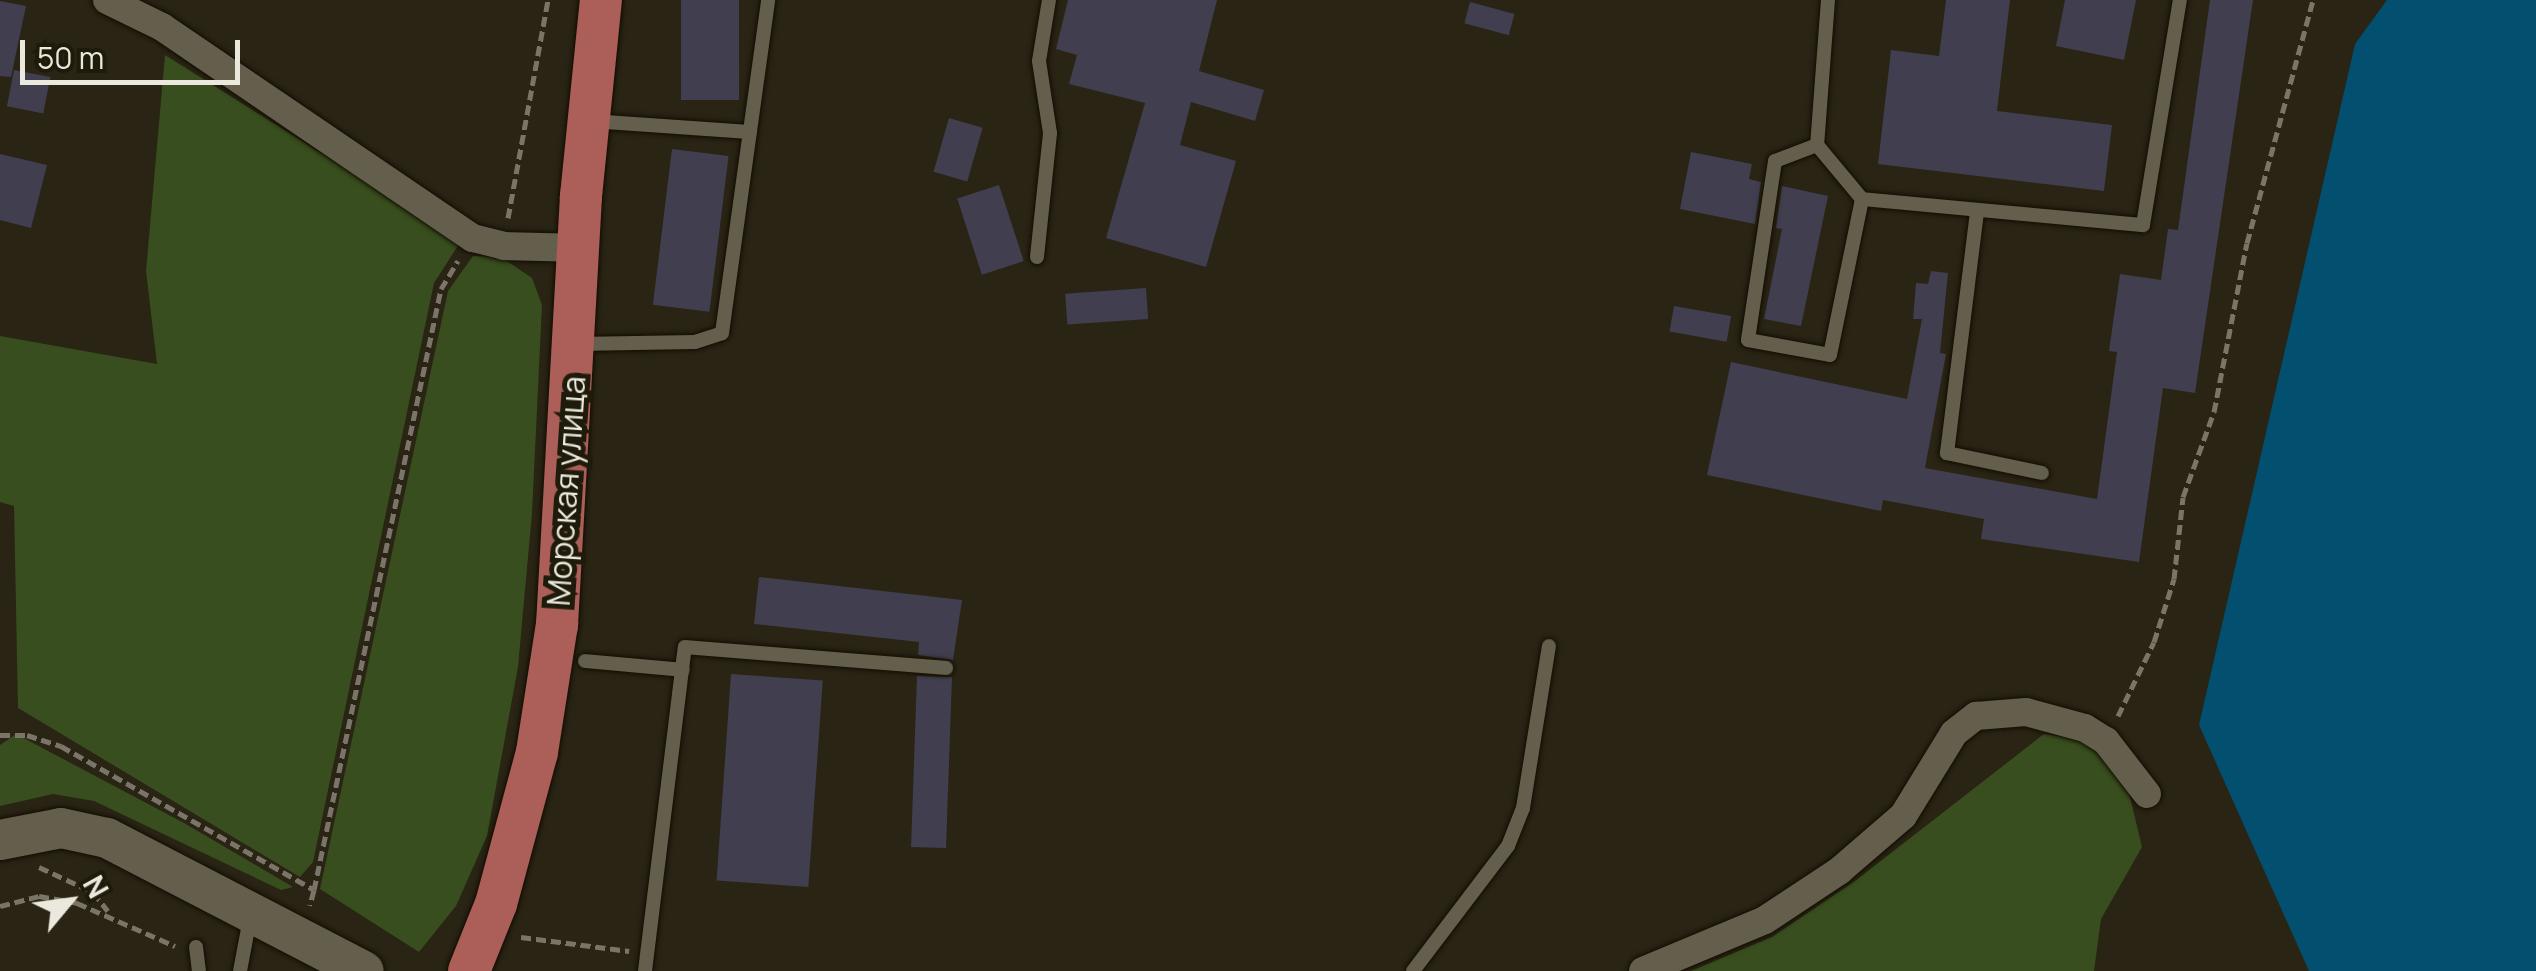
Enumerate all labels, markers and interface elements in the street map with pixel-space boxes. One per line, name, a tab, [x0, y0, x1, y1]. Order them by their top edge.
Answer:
scale bar	[25, 20, 245, 82]
text: 50 m	[37, 37, 104, 78]
street label: Морская улица	[539, 375, 593, 607]
north arrow	[20, 851, 120, 951]
text: N	[75, 868, 118, 904]

